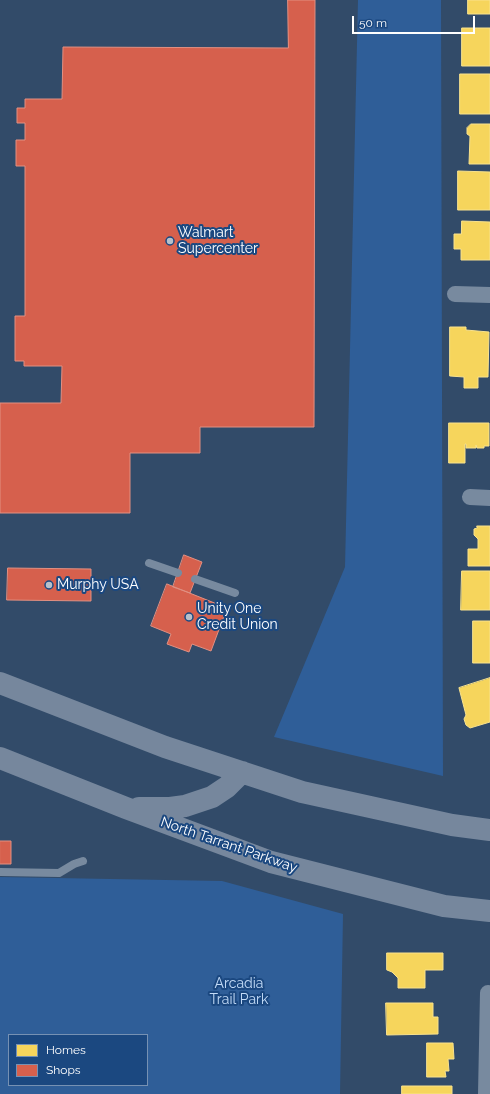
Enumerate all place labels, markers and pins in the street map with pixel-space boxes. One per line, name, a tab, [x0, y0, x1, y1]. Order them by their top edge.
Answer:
place label: Walmart Supercenter	[178, 225, 258, 258]
marker: Walmart Supercenter	[165, 236, 175, 246]
place label: Murphy USA	[57, 577, 139, 593]
marker: Murphy USA	[44, 580, 54, 590]
place label: Unity One Credit Union	[197, 601, 278, 634]
marker: Unity One Credit Union	[184, 612, 194, 622]

